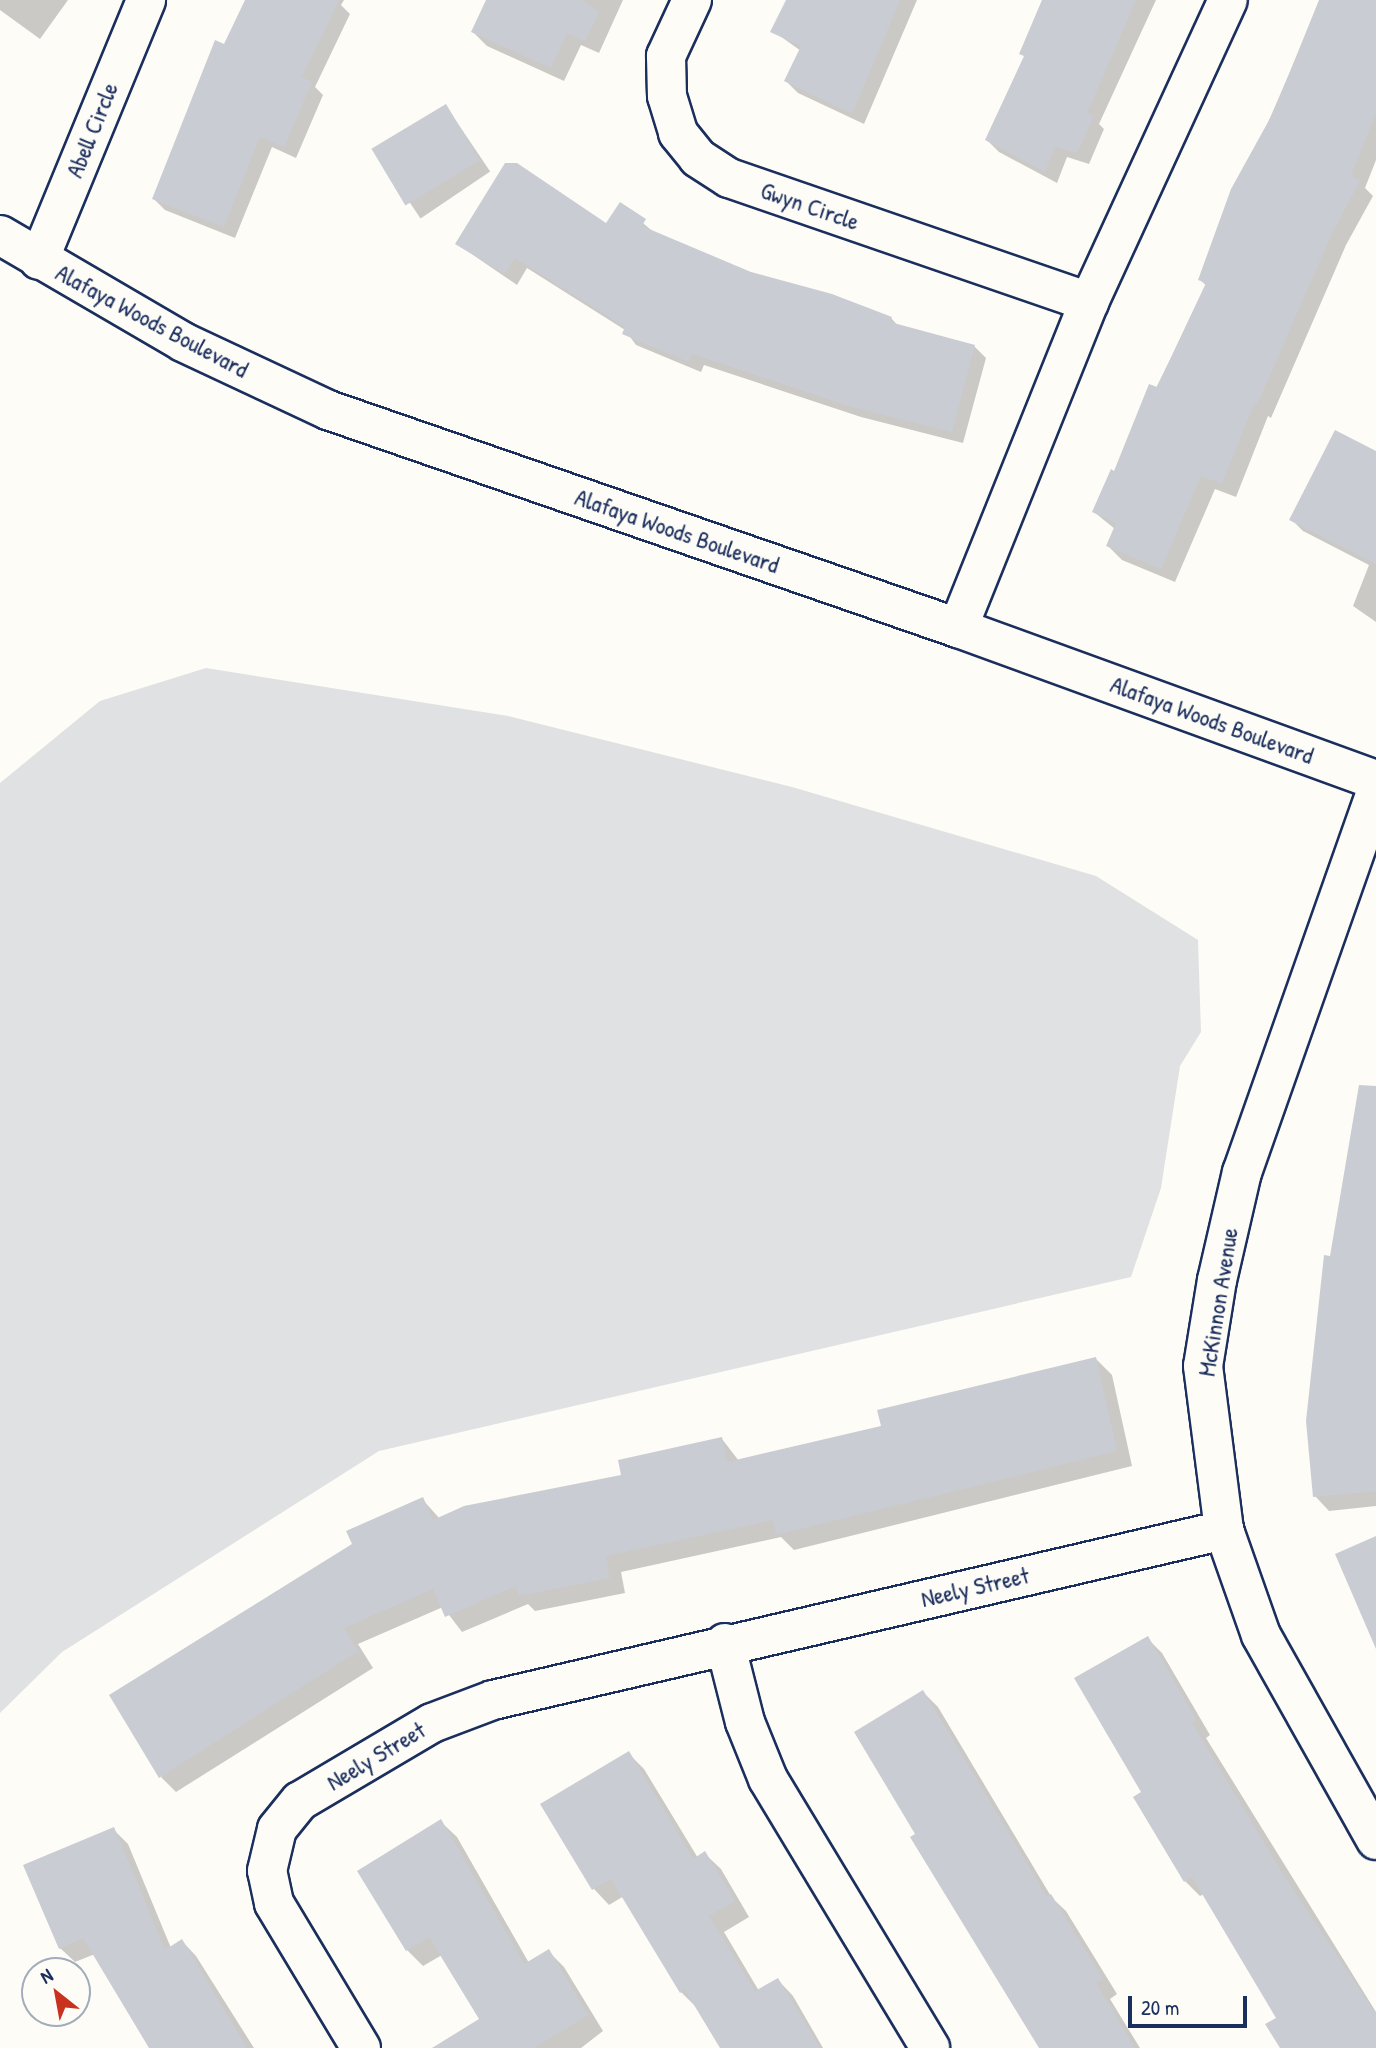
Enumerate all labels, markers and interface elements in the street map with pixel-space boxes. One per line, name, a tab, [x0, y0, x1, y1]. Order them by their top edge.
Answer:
street label: Abell Circle	[60, 78, 124, 182]
street label: Gwyn Circle	[757, 176, 863, 236]
street label: Alafaya Woods Boulevard	[51, 258, 253, 384]
street label: Alafaya Woods Boulevard	[571, 483, 783, 579]
street label: Alafaya Woods Boulevard	[1107, 670, 1317, 770]
street label: McKinnon Avenue	[1192, 1226, 1244, 1378]
street label: Neely Street	[918, 1561, 1032, 1613]
street label: Neely Street	[322, 1715, 430, 1797]
north arrow	[21, 1957, 91, 2027]
text: N	[35, 1962, 57, 1989]
scale bar	[1131, 1982, 1250, 2026]
text: 20 m	[1141, 1993, 1179, 2022]

